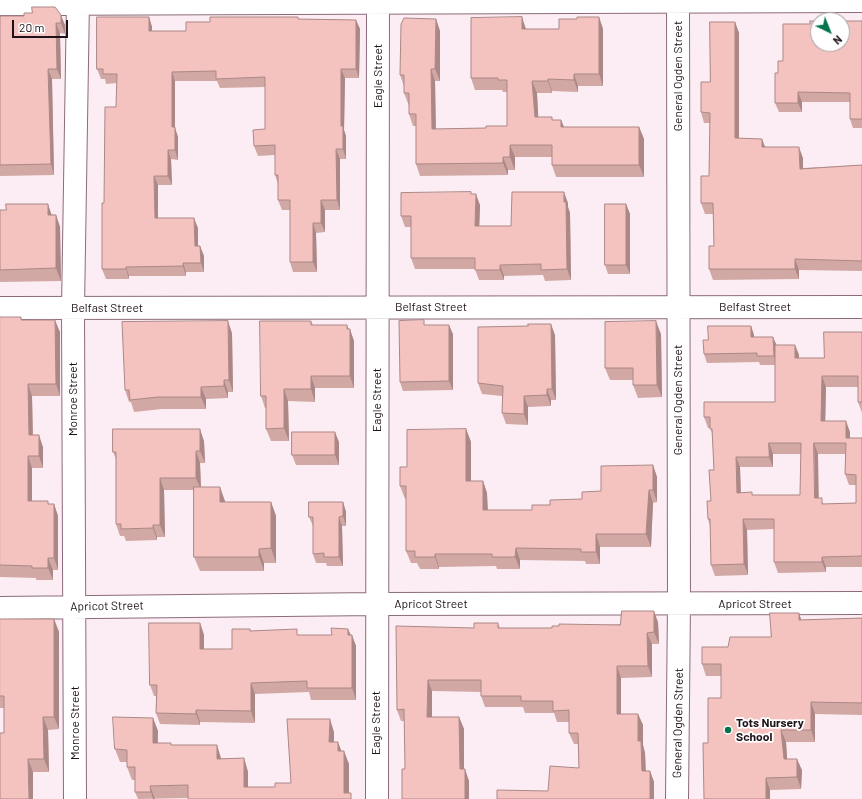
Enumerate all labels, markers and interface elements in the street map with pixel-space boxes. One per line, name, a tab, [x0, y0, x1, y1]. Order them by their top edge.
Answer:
scale bar	[14, 12, 70, 38]
north arrow	[810, 12, 850, 52]
text: 20 m	[19, 20, 45, 34]
street label: General Ogden Street	[671, 21, 685, 131]
text: N	[831, 33, 845, 48]
street label: Eagle Street	[371, 44, 385, 108]
street label: Belfast Street	[395, 300, 467, 314]
street label: Belfast Street	[719, 300, 791, 314]
street label: Belfast Street	[71, 301, 143, 315]
street label: General Ogden Street	[671, 345, 685, 455]
street label: Monroe Street	[66, 362, 80, 436]
street label: Eagle Street	[370, 368, 384, 432]
street label: Apricot Street	[394, 597, 468, 611]
street label: Apricot Street	[718, 597, 792, 611]
street label: Apricot Street	[70, 598, 144, 614]
street label: General Ogden Street	[670, 668, 686, 778]
street label: Monroe Street	[68, 686, 82, 760]
street label: Eagle Street	[369, 691, 383, 755]
place label: Tots Nursery School	[736, 716, 804, 744]
marker: Tots Nursery School	[723, 725, 733, 735]

